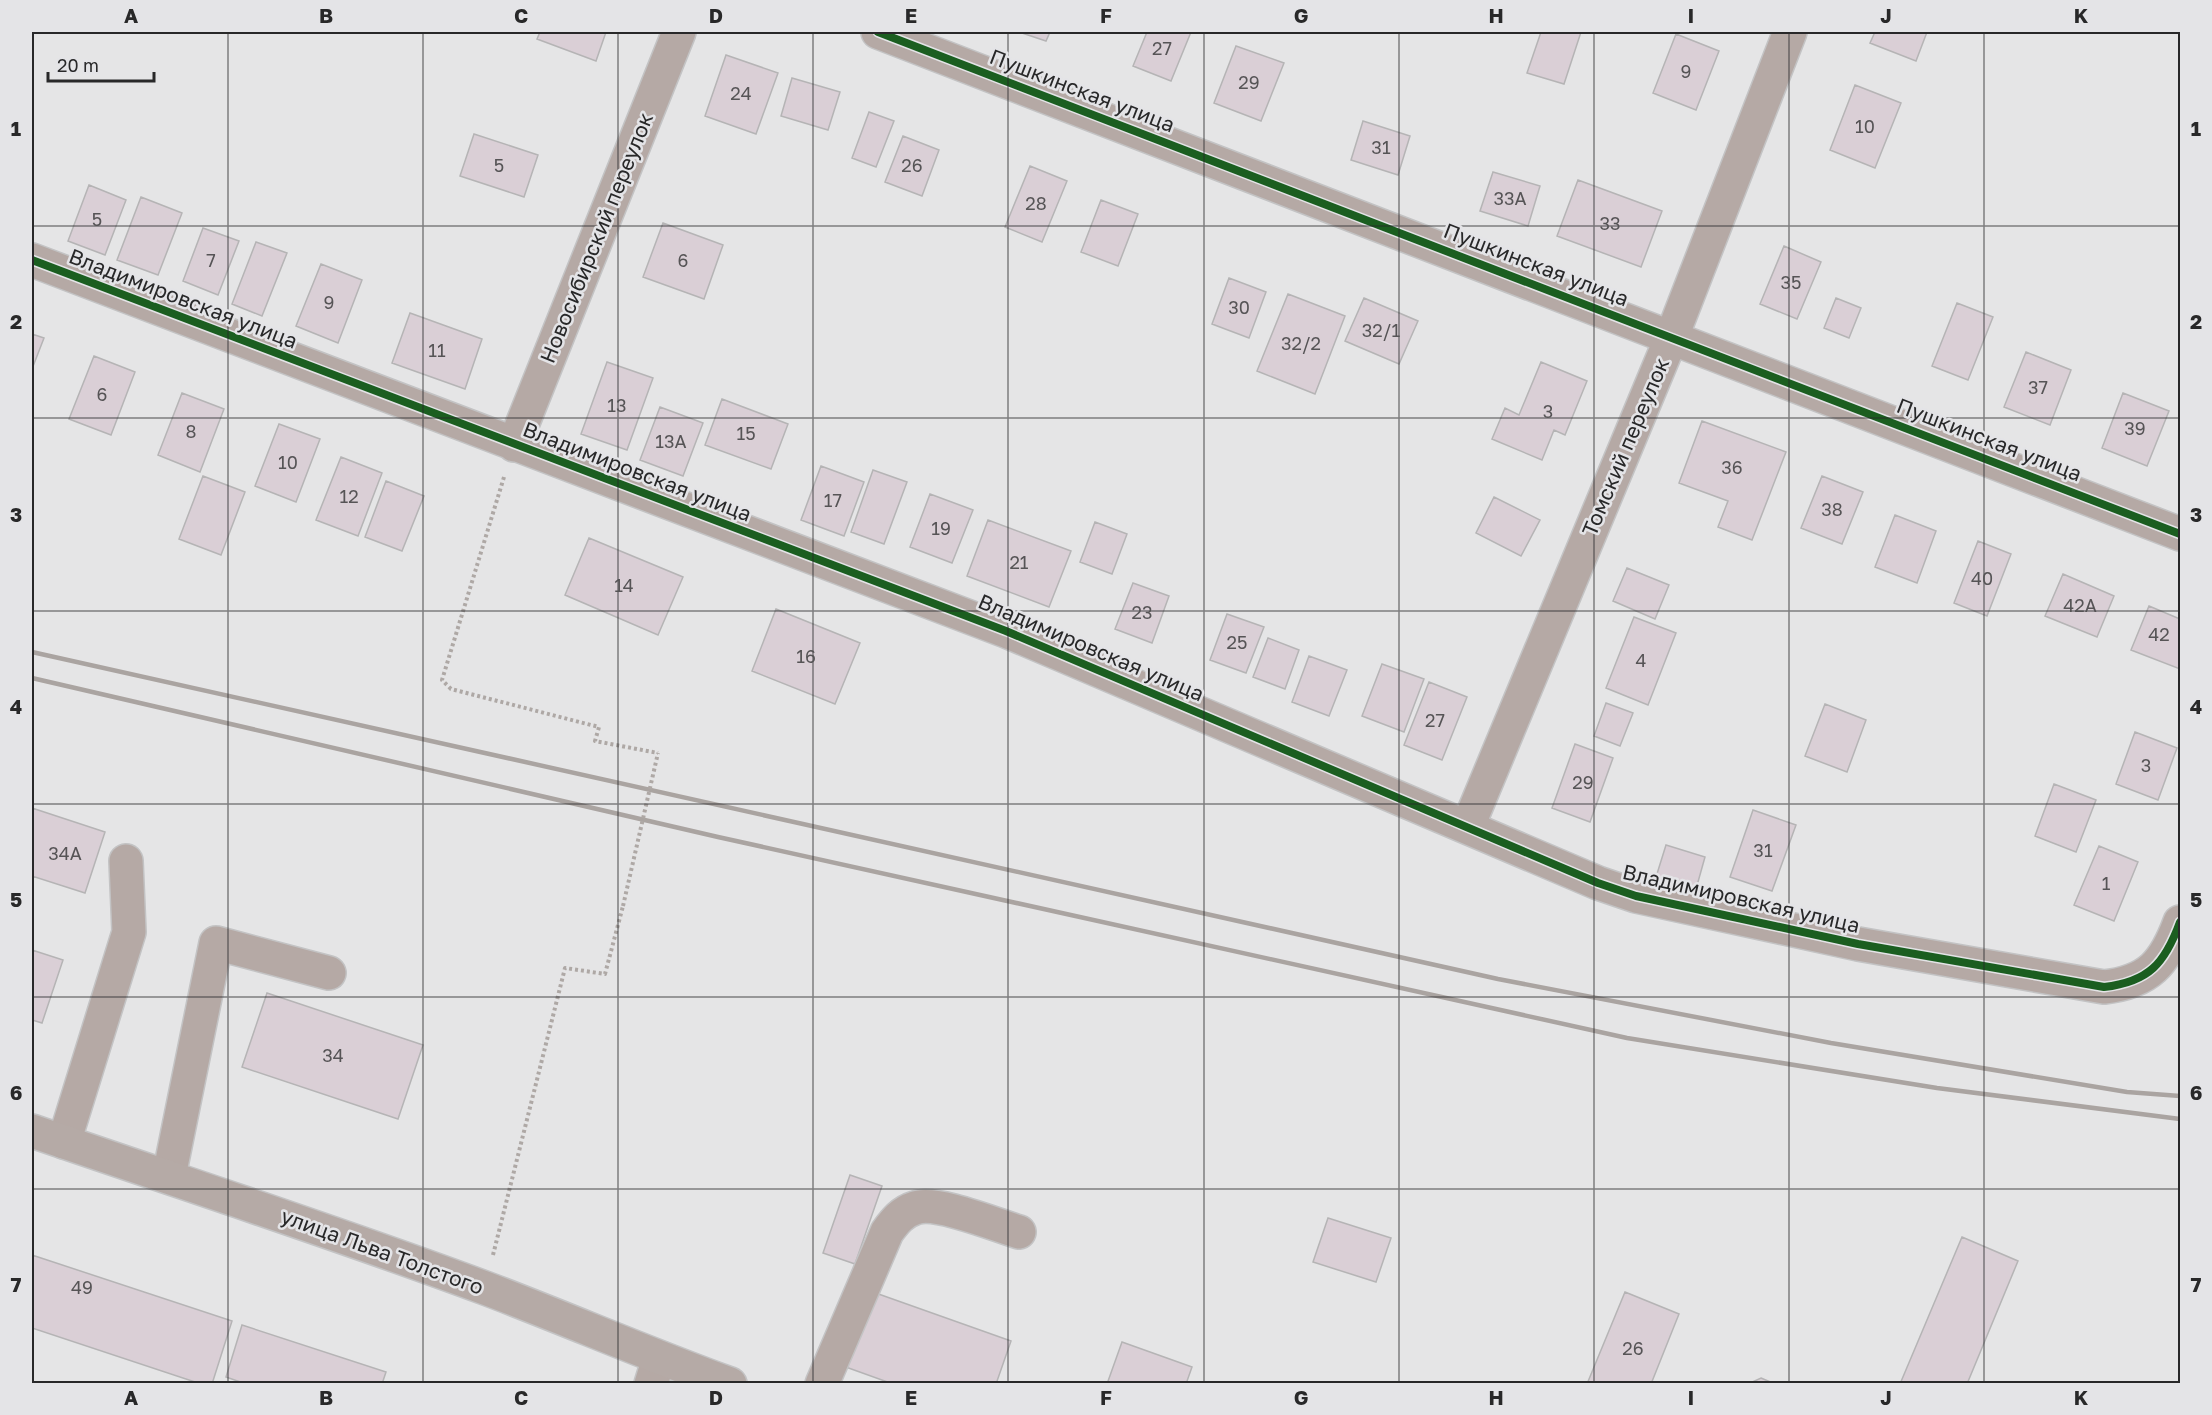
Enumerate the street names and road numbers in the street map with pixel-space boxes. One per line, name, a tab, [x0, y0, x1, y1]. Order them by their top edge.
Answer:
street label: Пушкинская улица	[986, 43, 1179, 137]
street label: Новосибирский переулок	[534, 109, 658, 367]
street label: Пушкинская улица	[1440, 217, 1633, 311]
street label: Владимировская улица	[65, 242, 301, 354]
street label: Томский переулок	[1576, 354, 1674, 540]
street label: Пушкинская улица	[1893, 392, 2086, 486]
street label: Владимировская улица	[519, 415, 755, 527]
street label: Владимировская улица	[975, 588, 1208, 706]
street label: Владимировская улица	[1620, 858, 1862, 938]
street label: улица Льва Толстого	[277, 1202, 487, 1300]

